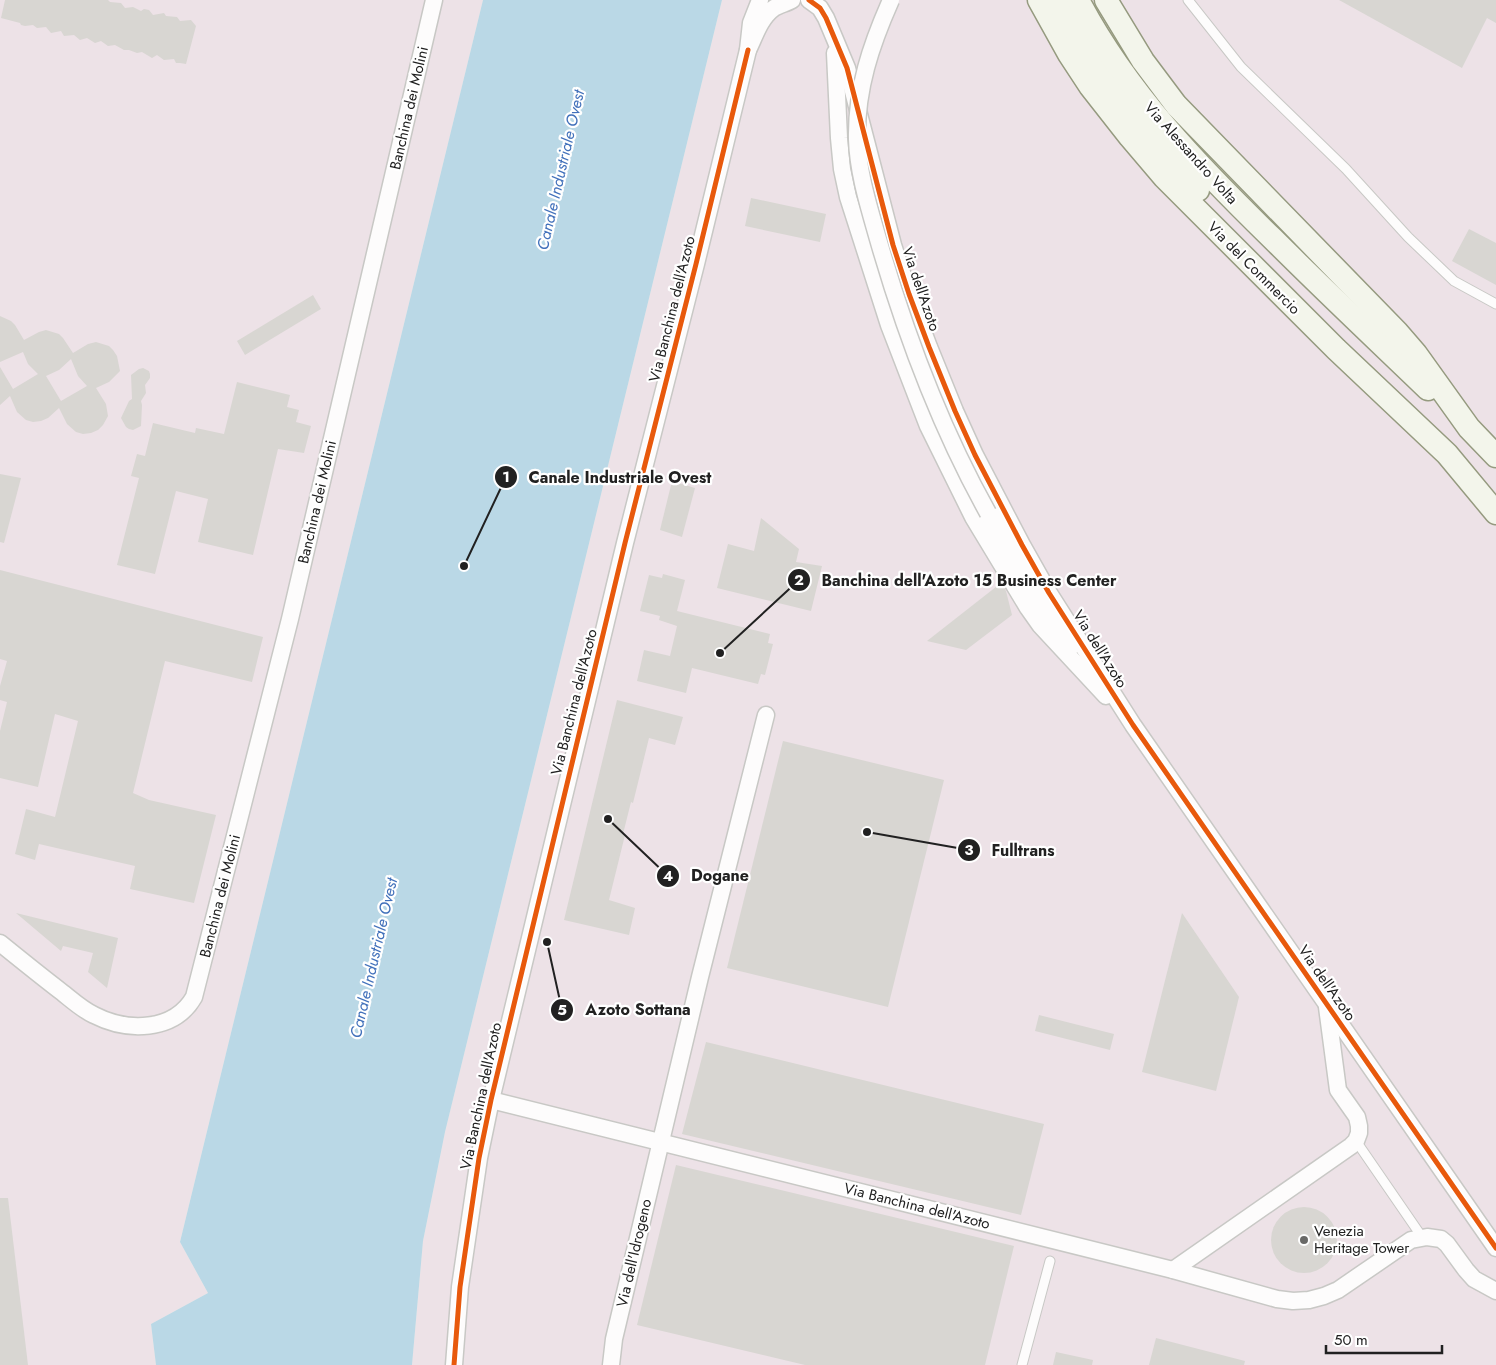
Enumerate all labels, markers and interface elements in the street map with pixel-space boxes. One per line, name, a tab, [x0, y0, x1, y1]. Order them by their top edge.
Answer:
street label: Banchina dei Molini	[384, 44, 434, 172]
water label: Canale Industriale Ovest	[531, 87, 590, 252]
street label: Via Alessandro Volta	[1139, 97, 1243, 209]
street label: Via del Commercio	[1203, 217, 1305, 319]
street label: Via Banchina dell'Azoto	[643, 234, 701, 384]
street label: Via dell'Azoto	[896, 244, 946, 334]
street label: Banchina dei Molini	[292, 438, 342, 566]
callout: Canale Industriale Ovest	[493, 462, 721, 493]
text: 1	[502, 466, 510, 488]
text: Canale Industriale Ovest	[529, 466, 712, 489]
callout: Banchina dell'Azoto 15 Business Center	[787, 565, 1127, 596]
text: 2	[794, 569, 804, 591]
text: Banchina dell'Azoto 15 Business Center	[821, 569, 1117, 592]
street label: Via dell'Azoto	[1067, 606, 1133, 692]
street label: Via Banchina dell'Azoto	[545, 627, 603, 777]
street label: Banchina dei Molini	[194, 832, 246, 960]
callout: Fulltrans	[956, 834, 1064, 865]
text: 3	[964, 839, 974, 861]
text: Fulltrans	[991, 839, 1055, 862]
callout: Dogane	[656, 860, 759, 891]
text: Dogane	[691, 864, 749, 887]
text: 4	[663, 865, 673, 887]
water label: Canale Industriale Ovest	[344, 875, 403, 1040]
street label: Via dell'Azoto	[1293, 941, 1361, 1025]
callout: Azoto Sottana	[550, 994, 700, 1025]
text: Azoto Sottana	[584, 998, 691, 1021]
text: 5	[557, 999, 567, 1021]
street label: Via Banchina dell'Azoto	[455, 1020, 507, 1172]
street label: Via Banchina dell'Azoto	[842, 1177, 992, 1235]
street label: Via dell'Idrogeno	[611, 1197, 657, 1309]
place label: Venezia Heritage Tower	[1314, 1220, 1410, 1259]
marker: Venezia Heritage Tower	[1298, 1234, 1310, 1246]
scale bar	[1326, 1322, 1442, 1354]
text: 50 m	[1334, 1329, 1368, 1351]

